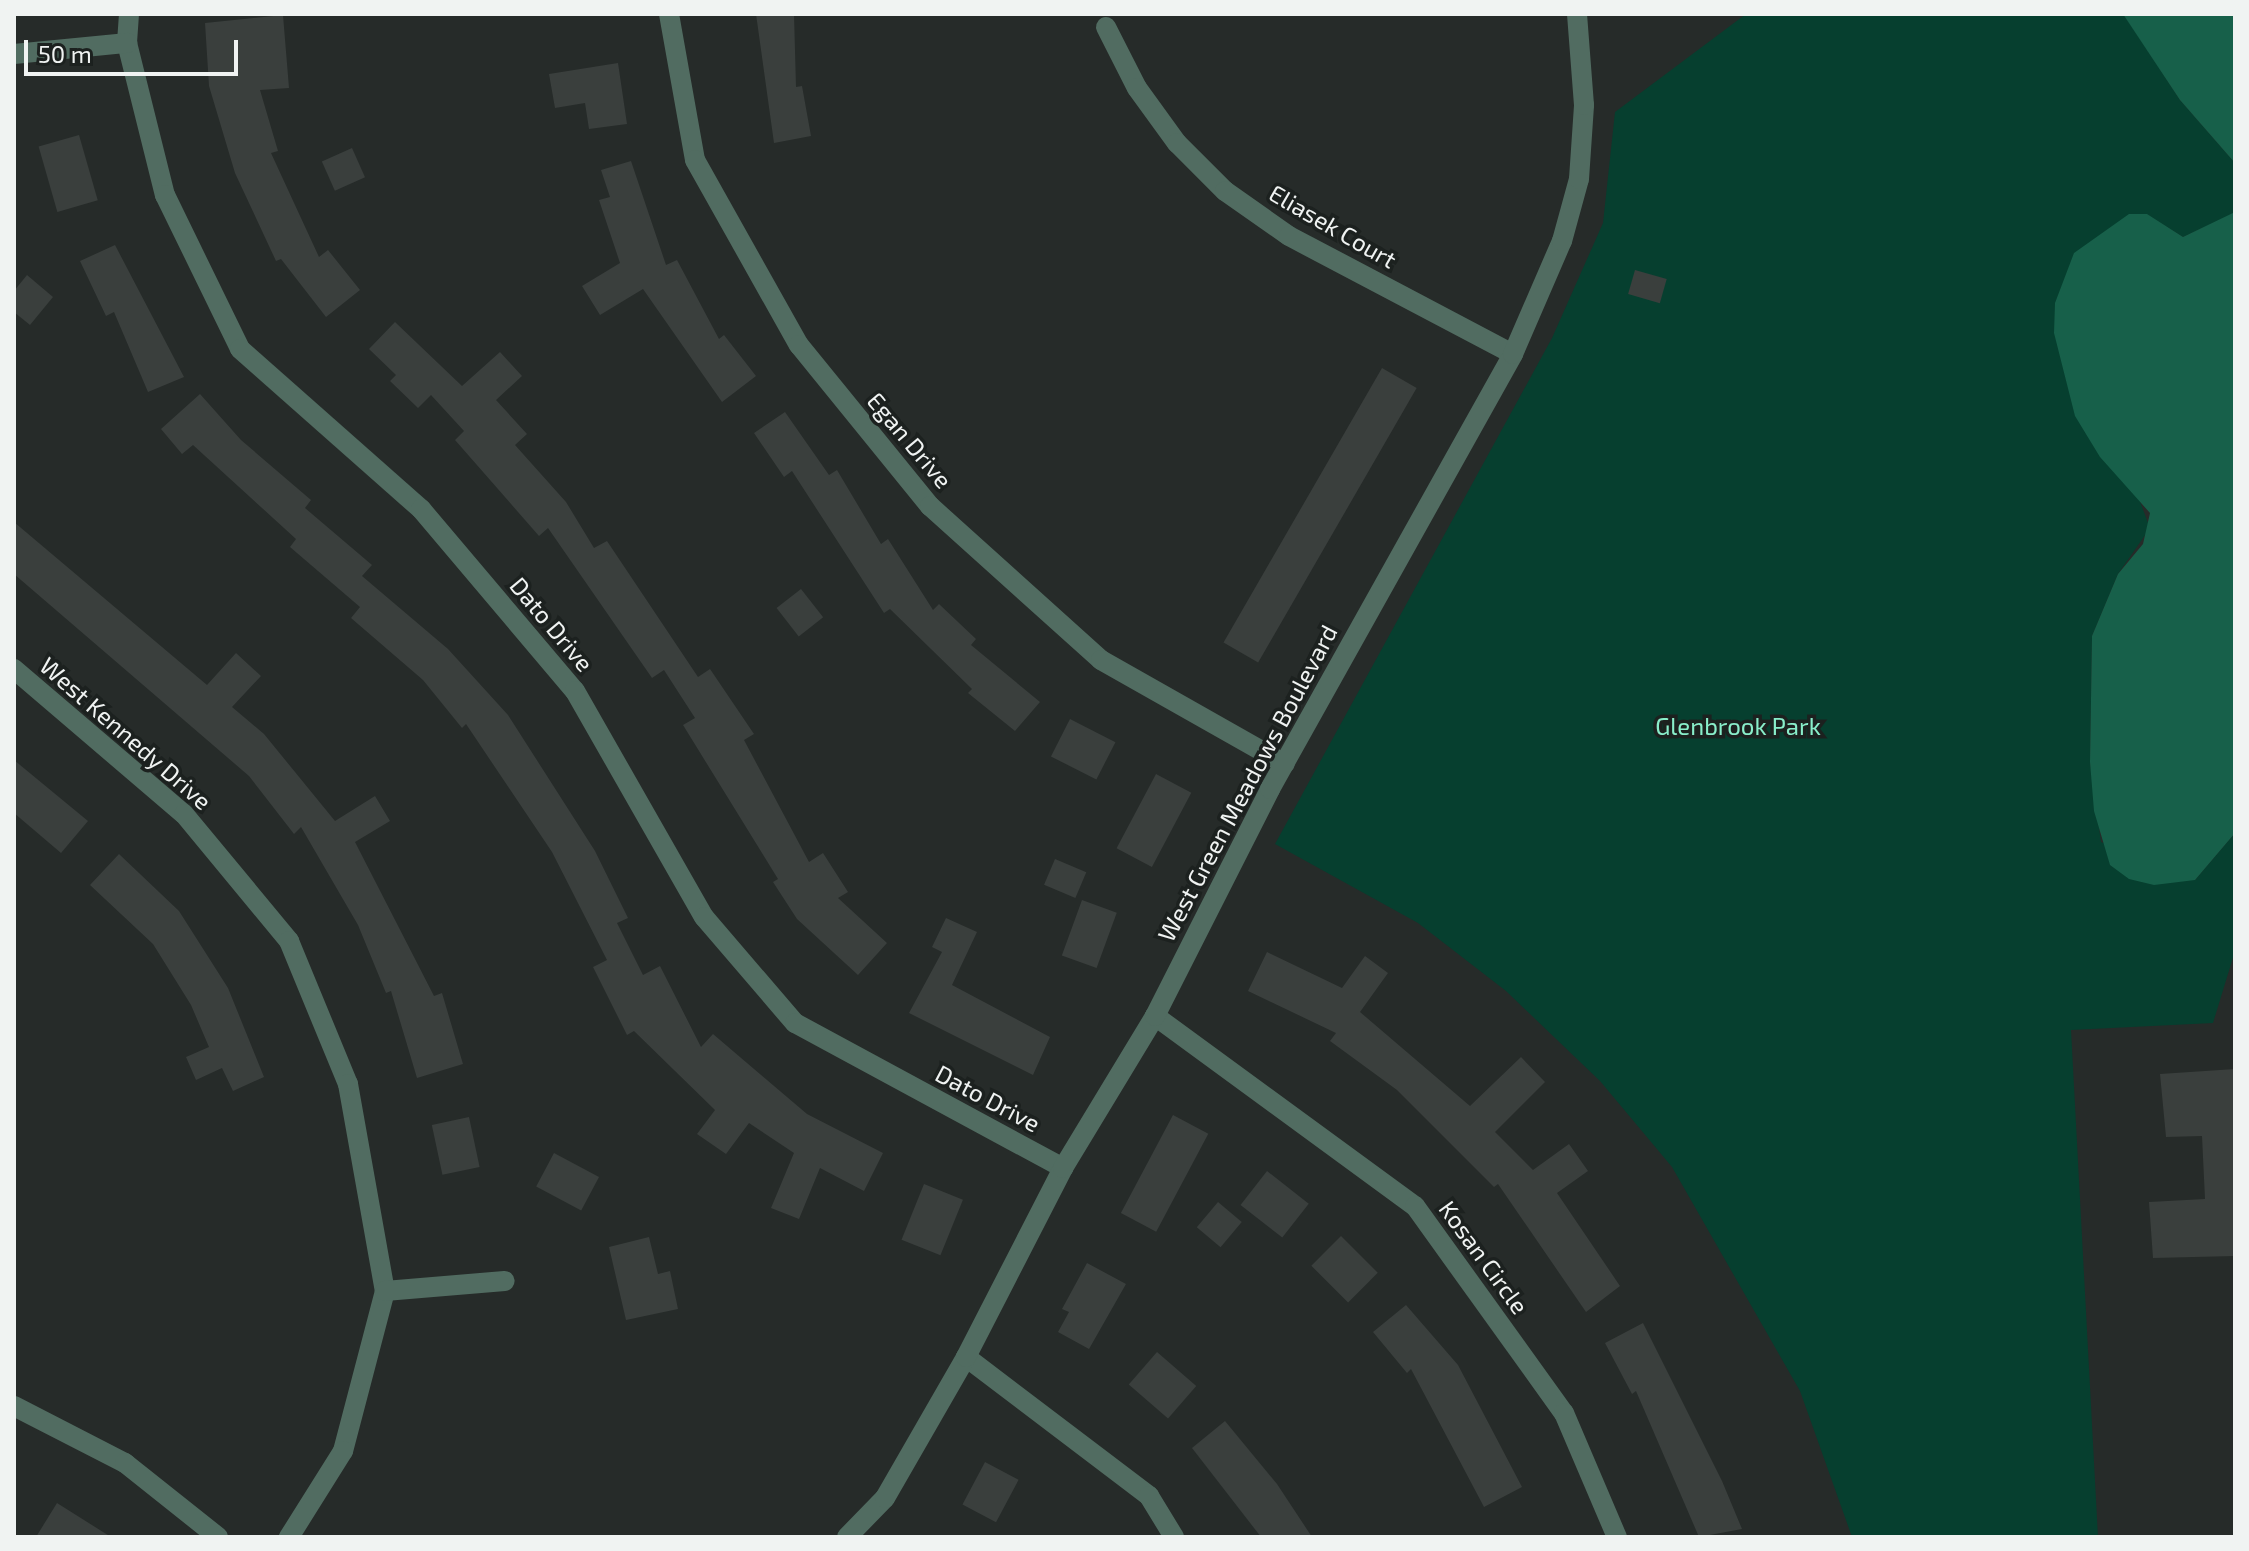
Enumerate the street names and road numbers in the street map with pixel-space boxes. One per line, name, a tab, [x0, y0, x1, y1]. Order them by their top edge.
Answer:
street label: Eliasek Court	[1264, 178, 1402, 274]
street label: Egan Drive	[862, 386, 958, 494]
street label: Dato Drive	[504, 571, 600, 677]
street label: West Green Meadows Boulevard	[1151, 620, 1343, 946]
street label: West Kennedy Drive	[34, 651, 218, 815]
street label: Dato Drive	[931, 1058, 1045, 1138]
street label: Kosan Circle	[1433, 1195, 1535, 1319]

